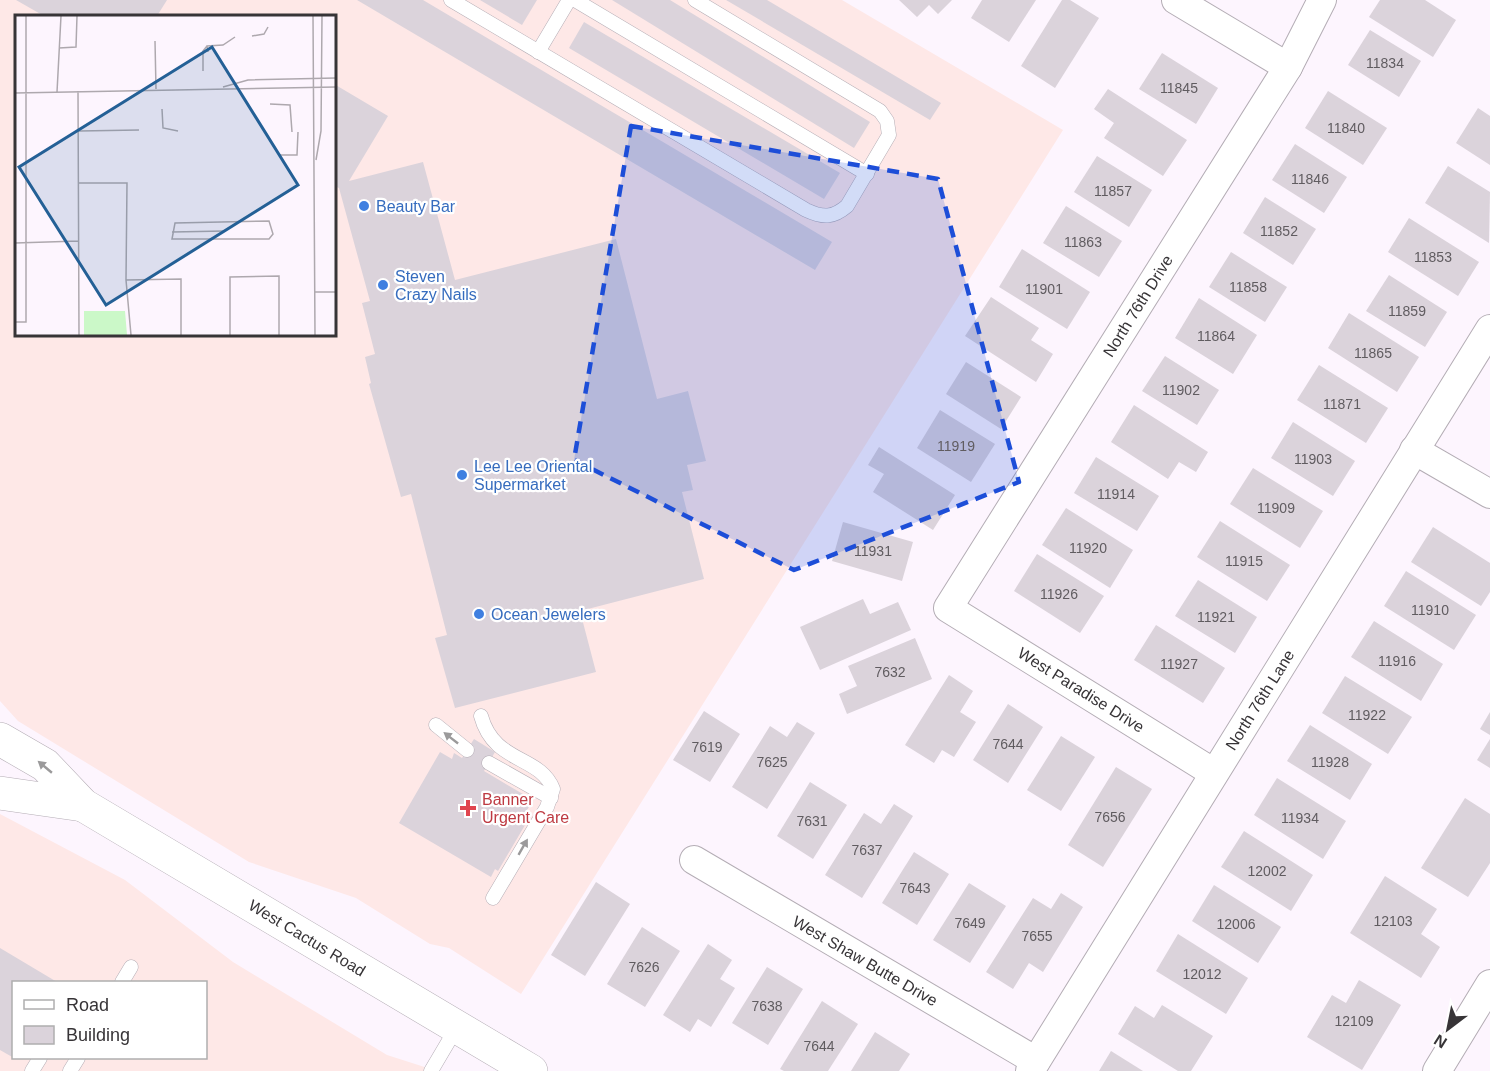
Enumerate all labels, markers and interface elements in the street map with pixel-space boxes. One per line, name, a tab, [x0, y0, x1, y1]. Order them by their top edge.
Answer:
inset map	[15, 15, 336, 336]
house number: 11834	[1366, 55, 1404, 71]
house number: 11845	[1160, 80, 1198, 96]
house number: 11840	[1327, 120, 1365, 136]
house number: 11846	[1291, 171, 1329, 187]
house number: 11857	[1094, 183, 1132, 199]
place label: Beauty Bar	[376, 198, 456, 215]
marker: Beauty Bar	[357, 199, 371, 213]
house number: 11852	[1260, 223, 1298, 239]
house number: 11863	[1064, 234, 1102, 250]
house number: 11853	[1414, 249, 1452, 265]
street label: North 76th Drive	[1100, 252, 1176, 360]
place label: Steven Crazy Nails	[395, 268, 477, 303]
marker: Steven Crazy Nails	[376, 278, 390, 292]
house number: 11858	[1229, 279, 1267, 295]
house number: 11901	[1025, 281, 1063, 297]
house number: 11859	[1388, 303, 1426, 319]
house number: 11864	[1197, 328, 1235, 344]
house number: 11865	[1354, 345, 1392, 361]
house number: 11902	[1162, 382, 1200, 398]
house number: 11871	[1323, 396, 1361, 412]
house number: 11919	[937, 438, 975, 454]
house number: 11903	[1294, 451, 1332, 467]
place label: Lee Lee Oriental Supermarket	[474, 458, 592, 493]
marker: Lee Lee Oriental Supermarket	[455, 468, 469, 482]
house number: 11914	[1097, 486, 1135, 502]
house number: 11909	[1257, 500, 1295, 516]
house number: 11920	[1069, 540, 1107, 556]
house number: 11931	[854, 543, 892, 559]
house number: 11915	[1225, 553, 1263, 569]
house number: 11926	[1040, 586, 1078, 602]
house number: 11910	[1411, 602, 1449, 618]
place label: Ocean Jewelers	[491, 606, 606, 623]
marker: Ocean Jewelers	[472, 607, 486, 621]
house number: 11921	[1197, 609, 1235, 625]
street label: West Paradise Drive	[1015, 644, 1147, 736]
street label: North 76th Lane	[1222, 647, 1298, 753]
house number: 11916	[1378, 653, 1416, 669]
house number: 11927	[1160, 656, 1198, 672]
house number: 7632	[874, 664, 906, 680]
house number: 11922	[1348, 707, 1386, 723]
one-way arrow	[443, 732, 459, 745]
house number: 7644	[992, 736, 1024, 752]
house number: 7619	[691, 739, 723, 755]
house number: 7625	[756, 754, 788, 770]
house number: 11928	[1311, 754, 1349, 770]
one-way arrow	[37, 761, 53, 774]
place label: Banner Urgent Care	[482, 791, 569, 826]
marker: Banner Urgent Care	[459, 799, 477, 817]
house number: 7656	[1094, 809, 1126, 825]
house number: 11934	[1281, 810, 1319, 826]
house number: 7631	[796, 813, 828, 829]
one-way arrow	[518, 838, 528, 855]
house number: 7637	[851, 842, 883, 858]
house number: 12002	[1248, 863, 1287, 879]
house number: 7643	[899, 880, 931, 896]
street label: West Cactus Road	[246, 896, 368, 980]
street label: West Shaw Butte Drive	[790, 913, 940, 1009]
house number: 12103	[1374, 913, 1413, 929]
house number: 7649	[954, 915, 986, 931]
house number: 12006	[1217, 916, 1256, 932]
house number: 7655	[1021, 928, 1053, 944]
house number: 7626	[628, 959, 660, 975]
house number: 12012	[1183, 966, 1222, 982]
legend	[12, 981, 207, 1059]
text: Road	[66, 995, 109, 1015]
house number: 7638	[751, 998, 783, 1014]
north arrow	[1418, 999, 1478, 1059]
house number: 12109	[1335, 1013, 1374, 1029]
text: Building	[66, 1025, 130, 1045]
text: N	[1431, 1031, 1450, 1052]
house number: 7644	[803, 1038, 835, 1054]

